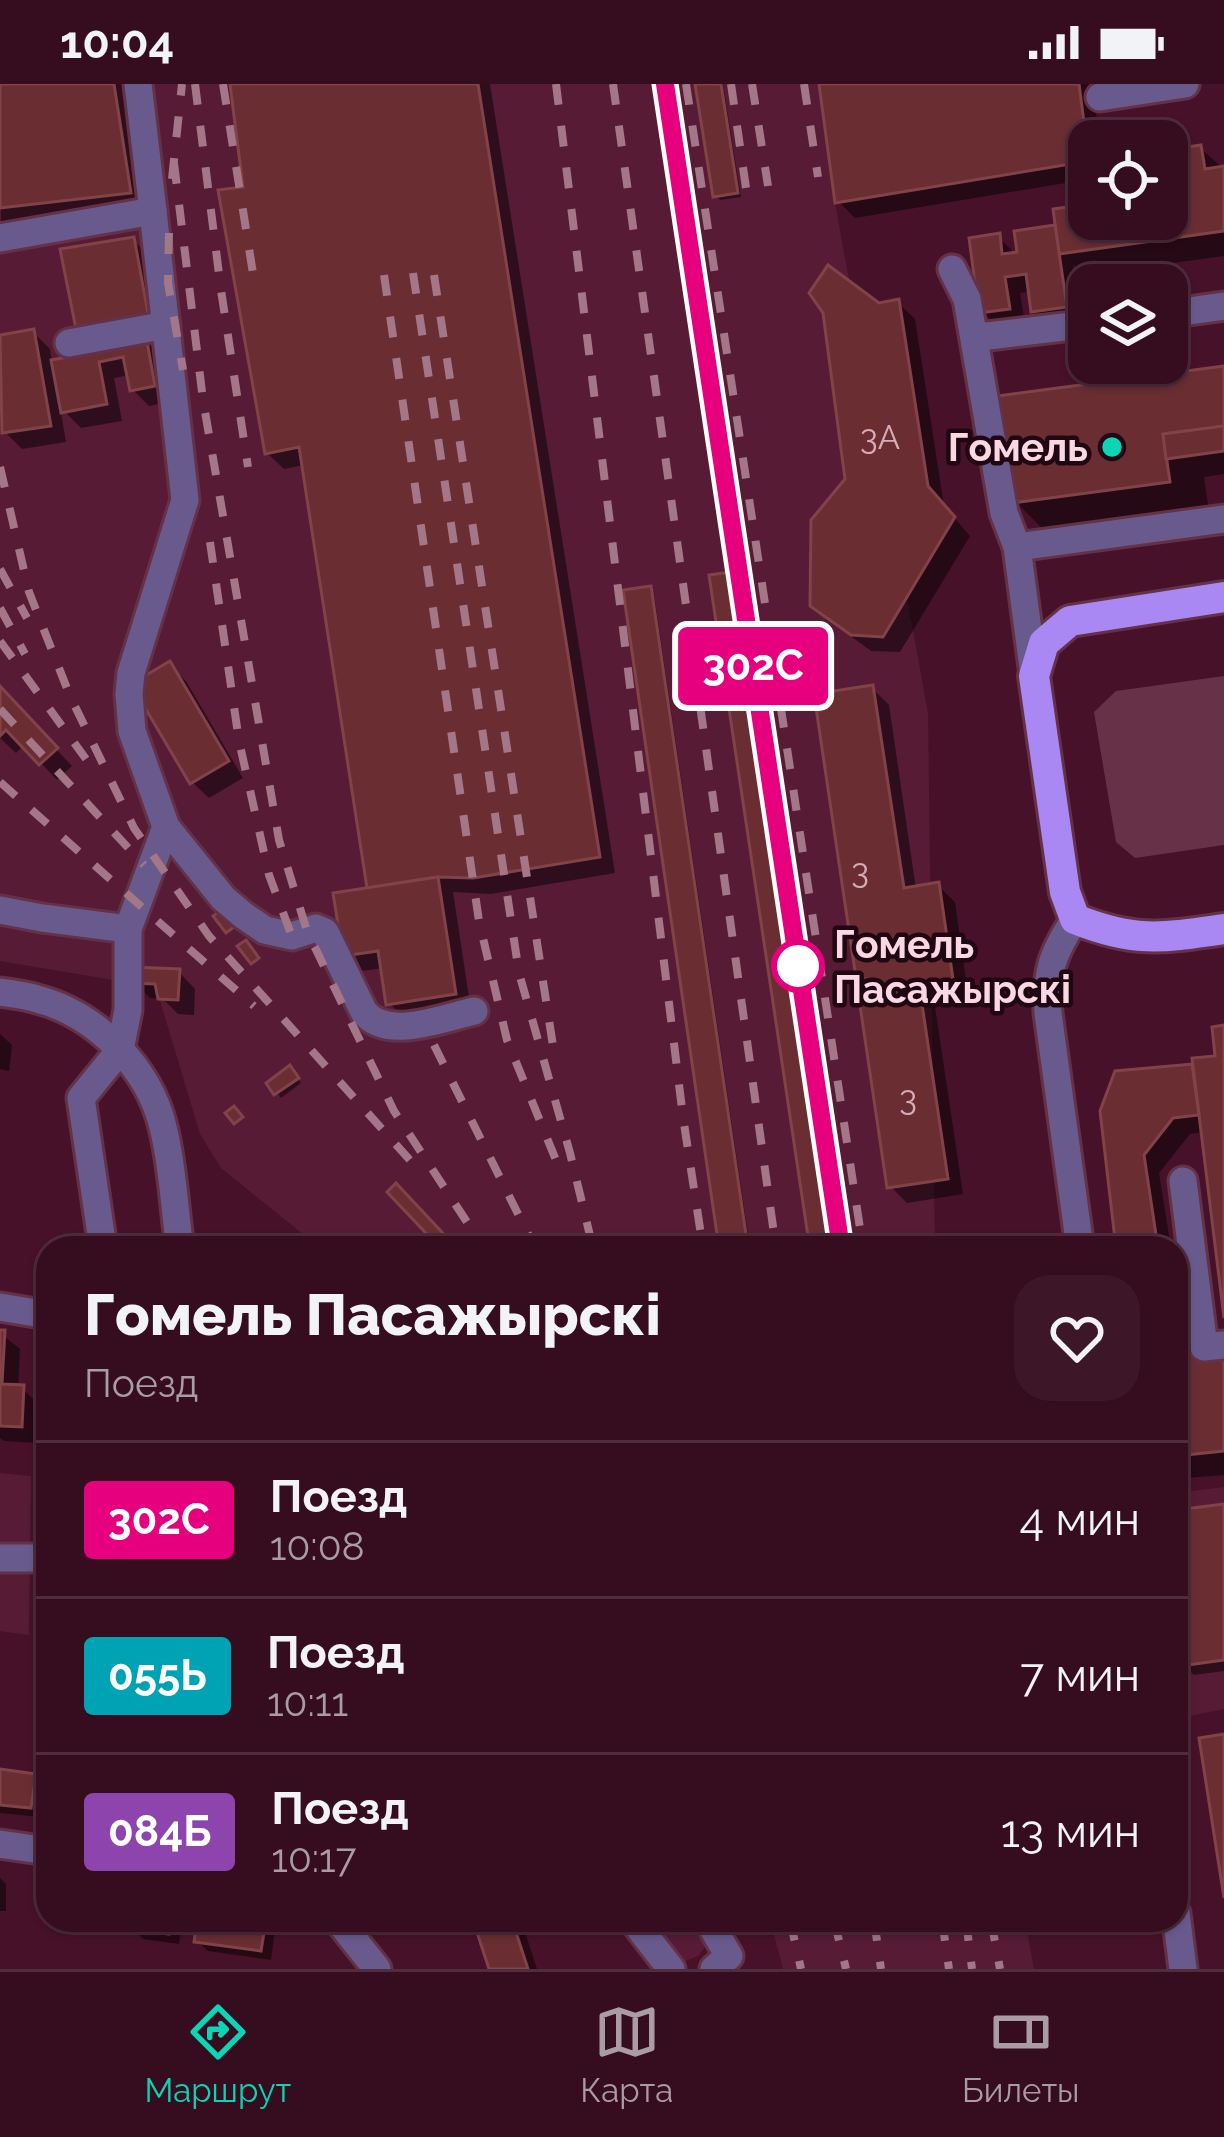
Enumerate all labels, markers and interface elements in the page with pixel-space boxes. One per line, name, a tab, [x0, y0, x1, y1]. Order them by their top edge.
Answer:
text: 10:04	[60, 16, 174, 69]
map controls	[1068, 120, 1188, 384]
button: locate	[1068, 120, 1188, 240]
button: layers	[1068, 264, 1188, 384]
house number: 3А	[860, 418, 900, 457]
place label: Гомель	[948, 424, 1088, 470]
marker: Гомель	[1099, 434, 1125, 460]
line badge: 302С	[669, 627, 837, 705]
text: 302С	[702, 641, 804, 690]
house number: 3	[851, 852, 869, 891]
place label: Гомель Пасажырскі	[834, 921, 1071, 1012]
marker: Гомель Пасажырскі	[773, 941, 823, 991]
house number: 3	[899, 1079, 917, 1118]
button: heart	[1014, 1275, 1140, 1401]
text: Гомель Пасажырскі	[84, 1281, 661, 1348]
text: Поезд	[84, 1360, 198, 1406]
text: Поезд	[270, 1470, 407, 1523]
text: 4 мин	[1019, 1493, 1140, 1546]
text: 302С	[108, 1495, 210, 1544]
text: 10:08	[270, 1523, 365, 1569]
text: Поезд	[267, 1626, 405, 1679]
text: 7 мин	[1020, 1649, 1140, 1702]
text: 055Ь	[108, 1651, 207, 1700]
text: 10:11	[267, 1679, 348, 1725]
text: Поезд	[271, 1782, 409, 1835]
text: 13 мин	[1001, 1805, 1140, 1858]
text: 084Б	[108, 1807, 211, 1856]
text: 10:17	[271, 1835, 356, 1881]
tab: Маршрут	[144, 1999, 291, 2110]
tab: Карта	[580, 1999, 673, 2110]
tab: Билеты	[962, 1999, 1080, 2110]

